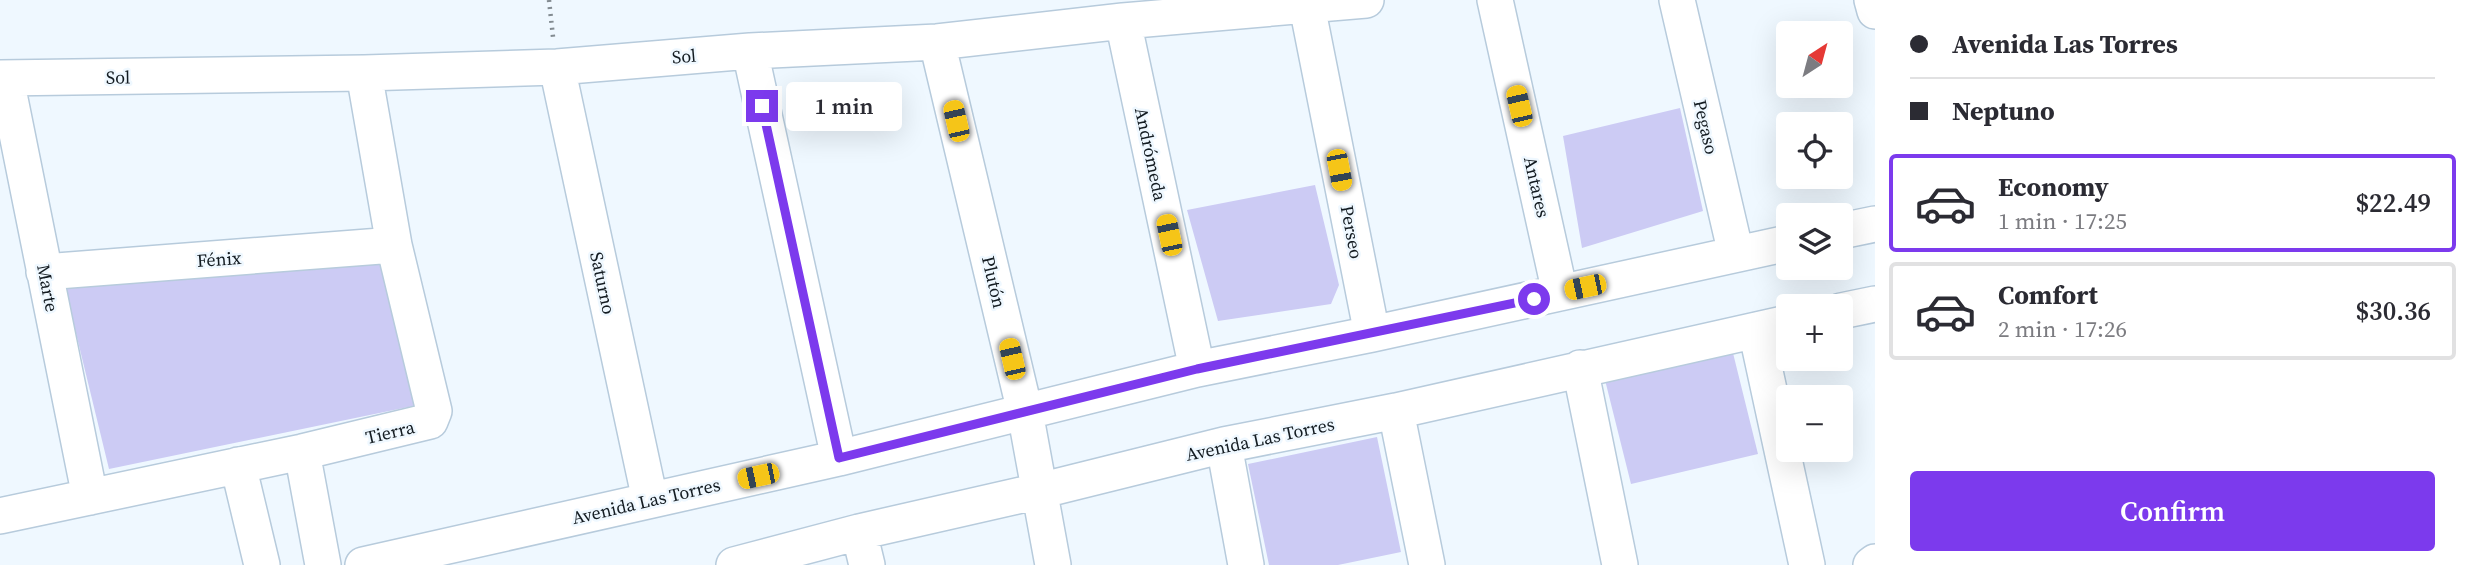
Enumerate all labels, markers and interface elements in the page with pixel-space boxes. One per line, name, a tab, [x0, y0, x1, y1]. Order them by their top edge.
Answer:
north arrow	[1776, 21, 1853, 98]
map controls	[1776, 21, 1853, 462]
text: Avenida Las Torres	[1952, 26, 2178, 62]
street label: Sol	[671, 42, 697, 70]
street label: Sol	[106, 64, 130, 90]
callout: 1 min	[786, 82, 902, 130]
car	[1505, 83, 1534, 129]
route end	[746, 90, 778, 122]
text: 1 min	[814, 90, 874, 122]
text: Neptuno	[1952, 93, 2055, 129]
street label: Pegaso	[1688, 97, 1724, 157]
car	[942, 98, 971, 144]
street label: Andrómeda	[1129, 105, 1173, 204]
button: locate	[1776, 112, 1853, 189]
car	[1325, 147, 1354, 193]
street label: Antares	[1518, 154, 1556, 220]
text: Economy	[1998, 169, 2109, 205]
icon: car	[1914, 172, 1977, 235]
text: $22.49	[2356, 185, 2431, 221]
street label: Perseo	[1335, 203, 1369, 261]
button: layers	[1776, 203, 1853, 280]
text: 1 min · 17:25	[1998, 205, 2127, 237]
car	[1155, 212, 1184, 258]
street label: Fénix	[196, 245, 243, 273]
street label: Saturno	[584, 250, 622, 317]
street label: Plutón	[976, 253, 1012, 311]
street label: Marte	[31, 262, 65, 314]
car	[1563, 272, 1608, 302]
text: Comfort	[1998, 277, 2098, 313]
icon: car	[1914, 280, 1977, 343]
route start	[1518, 283, 1550, 315]
text: $30.36	[2356, 293, 2431, 329]
button: +	[1776, 294, 1853, 371]
text: 2 min · 17:26	[1998, 313, 2127, 345]
car	[998, 336, 1027, 382]
button: −	[1776, 385, 1853, 462]
street label: Avenida Las Torres	[1183, 411, 1337, 467]
street label: Tierra	[363, 414, 418, 450]
car	[736, 461, 781, 491]
button: Confirm	[1910, 471, 2435, 551]
street label: Avenida Las Torres	[569, 472, 723, 530]

